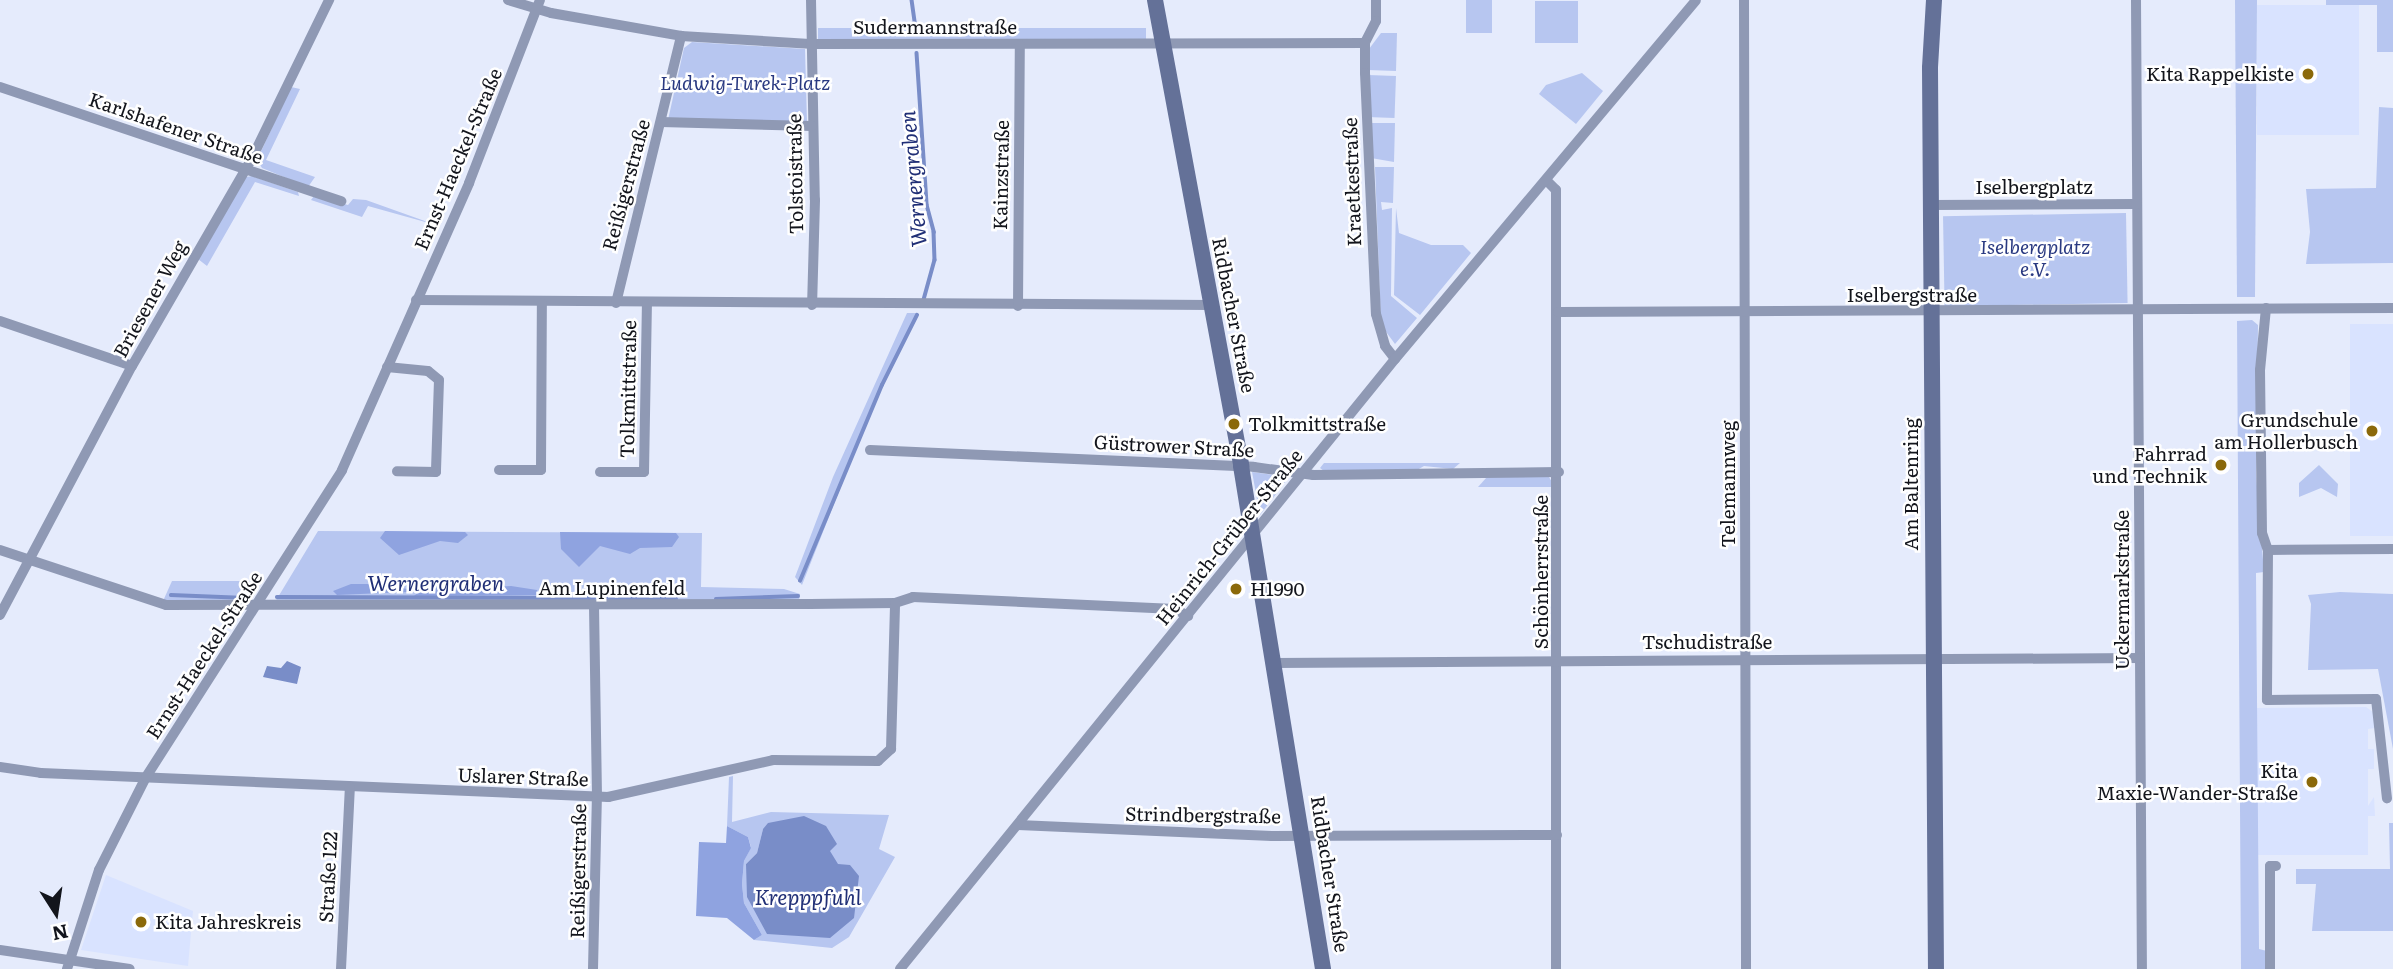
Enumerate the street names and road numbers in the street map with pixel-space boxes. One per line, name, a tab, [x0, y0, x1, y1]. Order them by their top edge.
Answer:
street label: Sudermannstraße	[853, 16, 1017, 38]
street label: Ernst-Haeckel-Straße	[409, 65, 507, 253]
street label: Karlshafener Straße	[86, 87, 266, 169]
street label: Tolstoistraße	[783, 113, 807, 235]
street label: Reißigerstraße	[598, 117, 654, 253]
street label: Kraetkestraße	[1338, 117, 1366, 247]
street label: Kainzstraße	[989, 120, 1013, 230]
street label: Iselbergplatz	[1975, 176, 2093, 198]
street label: Ridbacher Straße	[1208, 235, 1260, 395]
street label: Briesener Weg	[108, 237, 192, 361]
street label: Iselbergstraße	[1847, 284, 1977, 306]
street label: Tolkmittstraße	[615, 320, 641, 458]
street label: Am Baltenring	[1900, 418, 1922, 550]
street label: Telemannweg	[1717, 420, 1739, 548]
street label: Güstrower Straße	[1093, 430, 1255, 462]
street label: Heinrich-Grüber-Straße	[1151, 444, 1307, 630]
street label: Schönherrstraße	[1530, 495, 1552, 649]
street label: Uckermarkstraße	[2111, 510, 2133, 670]
street label: Ernst-Haeckel-Straße	[141, 567, 267, 743]
street label: Am Lupinenfeld	[539, 577, 685, 599]
street label: Tschudistraße	[1642, 631, 1772, 653]
street label: Uslarer Straße	[457, 763, 589, 791]
street label: Ridbacher Straße	[1306, 794, 1354, 954]
street label: Strindbergstraße	[1125, 802, 1281, 828]
street label: Reißigerstraße	[565, 803, 591, 939]
street label: Straße 122	[314, 831, 342, 923]

